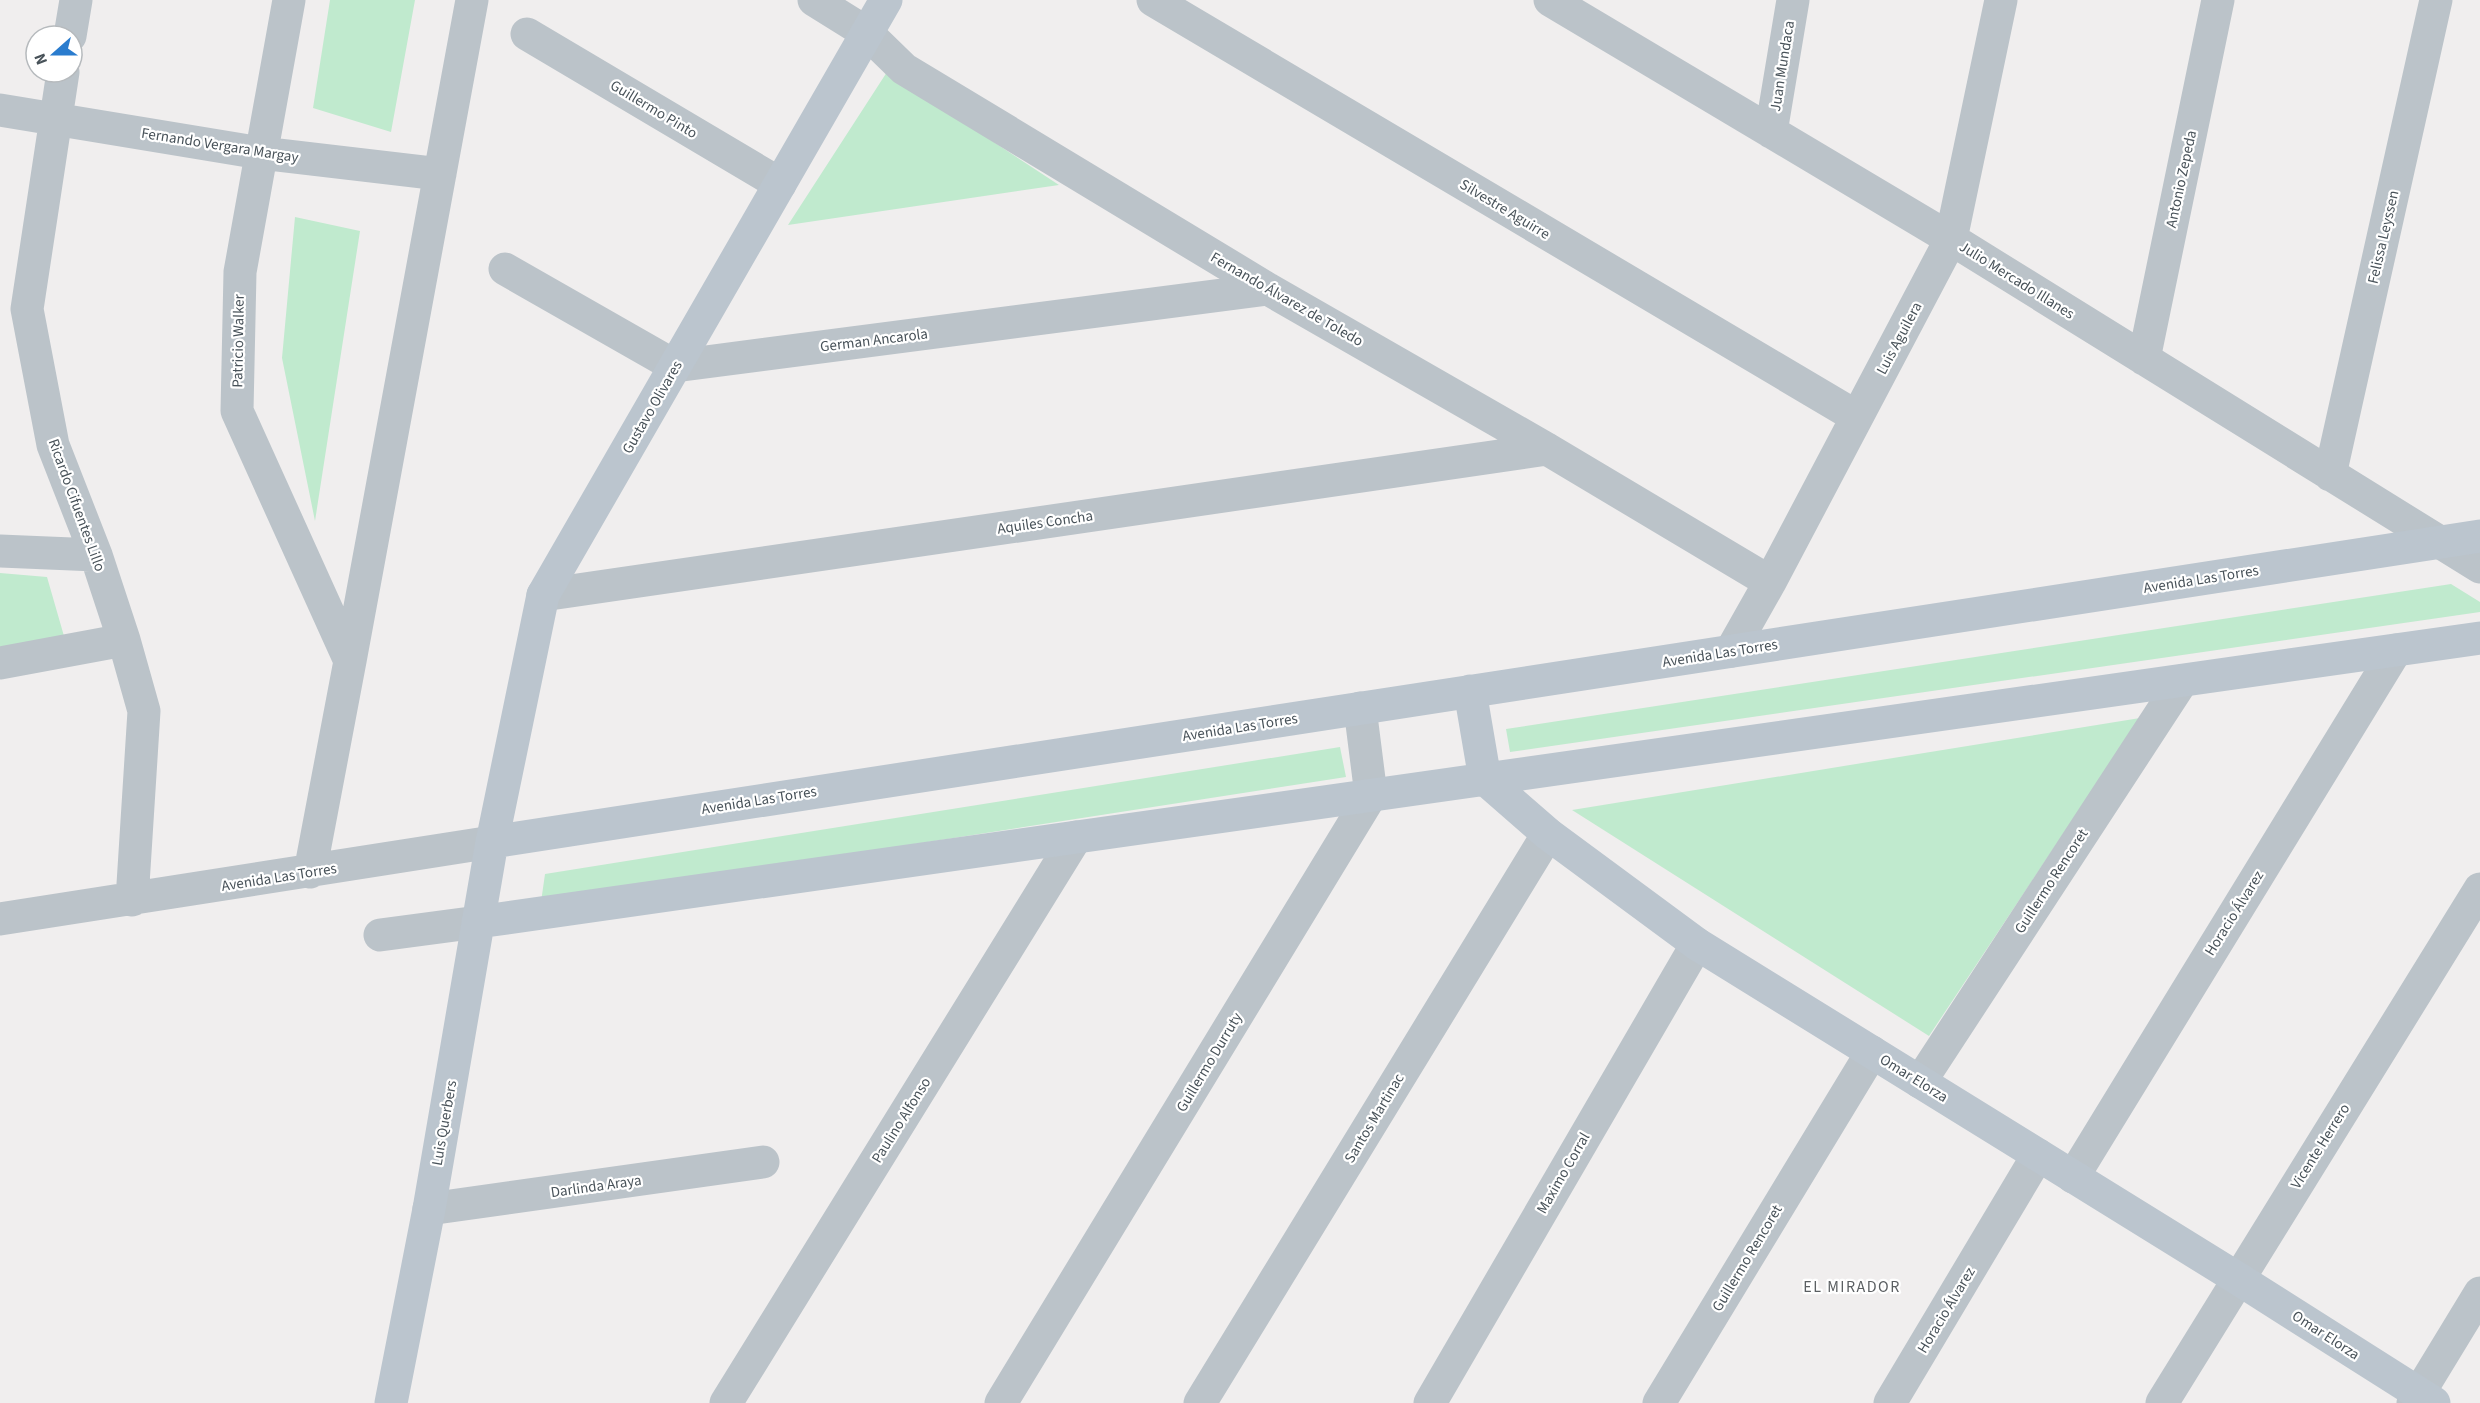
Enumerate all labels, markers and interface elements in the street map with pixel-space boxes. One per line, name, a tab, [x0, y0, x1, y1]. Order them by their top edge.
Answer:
street label: Juan Mundaca	[1765, 19, 1800, 113]
north arrow	[24, 24, 84, 84]
text: N	[29, 50, 53, 68]
street label: Guillermo Pinto	[606, 75, 701, 144]
street label: Fernando Vergara Margay	[140, 123, 300, 168]
street label: Antonio Zepeda	[2161, 128, 2202, 230]
street label: Silvestre Aguirre	[1456, 174, 1554, 245]
street label: Felissa Leyssen	[2363, 188, 2404, 286]
street label: Julio Mercado Illanes	[1955, 236, 2078, 324]
street label: Fernando Álvarez de Toledo	[1207, 247, 1367, 352]
street label: Patricio Walker	[227, 293, 250, 388]
street label: Luis Aguilera	[1872, 298, 1927, 378]
street label: German Ancarola	[819, 323, 929, 358]
street label: Gustavo Olivares	[617, 357, 688, 458]
street label: Ricardo Cifuentes Lillo	[43, 436, 110, 574]
street label: Aquiles Concha	[996, 505, 1094, 540]
street label: Avenida Las Torres	[2142, 560, 2260, 599]
street label: Avenida Las Torres	[1661, 634, 1779, 673]
street label: Avenida Las Torres	[1181, 708, 1299, 747]
street label: Avenida Las Torres	[700, 781, 818, 820]
street label: Guillermo Rencoret	[2010, 825, 2093, 938]
street label: Avenida Las Torres	[220, 858, 338, 897]
street label: Horacio Álvarez	[2200, 867, 2269, 960]
street label: Guillermo Durruty	[1171, 1008, 1248, 1116]
street label: Omar Elorza	[1876, 1049, 1952, 1108]
street label: Santos Martinac	[1339, 1069, 1410, 1167]
street label: Paulino Alfonso	[867, 1073, 936, 1167]
street label: Luis Querbers	[427, 1079, 462, 1167]
street label: Vicente Herrero	[2286, 1100, 2355, 1193]
street label: Maximo Corral	[1532, 1129, 1595, 1218]
street label: Darlinda Araya	[549, 1170, 643, 1203]
street label: Guillermo Rencoret	[1707, 1201, 1788, 1316]
street label: Horacio Álvarez	[1912, 1263, 1980, 1357]
district label: EL MIRADOR	[1803, 1276, 1901, 1298]
street label: Omar Elorza	[2288, 1306, 2364, 1365]

